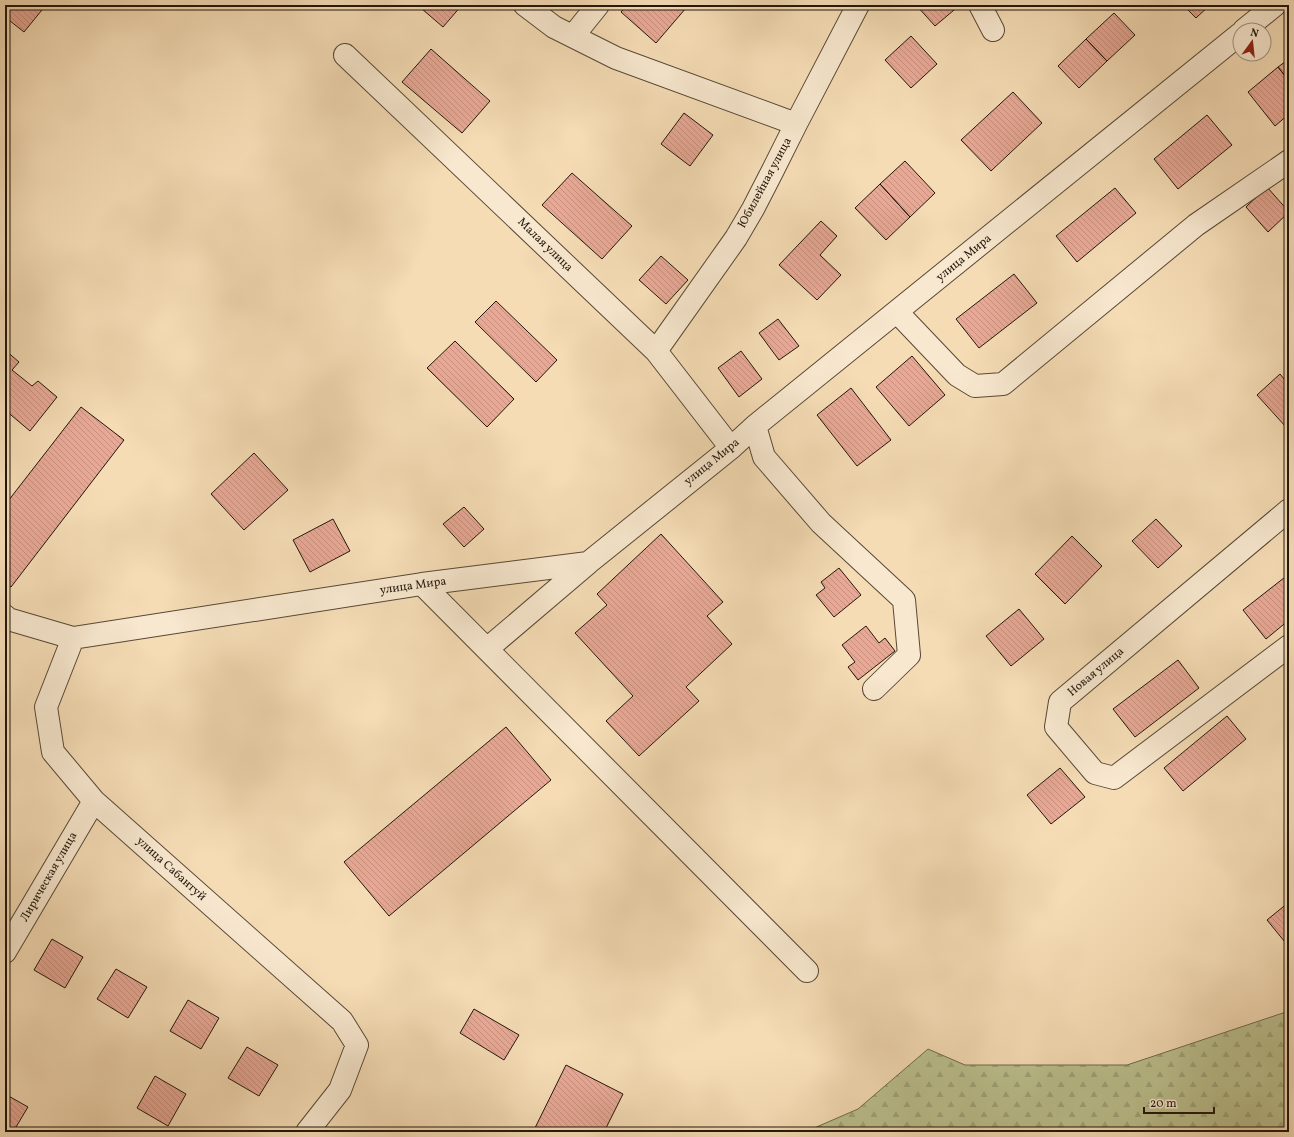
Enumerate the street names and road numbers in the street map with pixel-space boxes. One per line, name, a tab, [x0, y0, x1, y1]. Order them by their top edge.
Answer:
street label: Юбилейная улица	[734, 135, 796, 231]
street label: Малая улица	[514, 214, 576, 276]
street label: улица Мира	[933, 231, 995, 285]
street label: улица Мира	[681, 435, 743, 489]
street label: улица Мира	[379, 573, 447, 599]
street label: Новая улица	[1064, 644, 1128, 700]
street label: Лирическая улица	[17, 829, 81, 925]
street label: улица Сабантуй	[133, 833, 209, 905]

